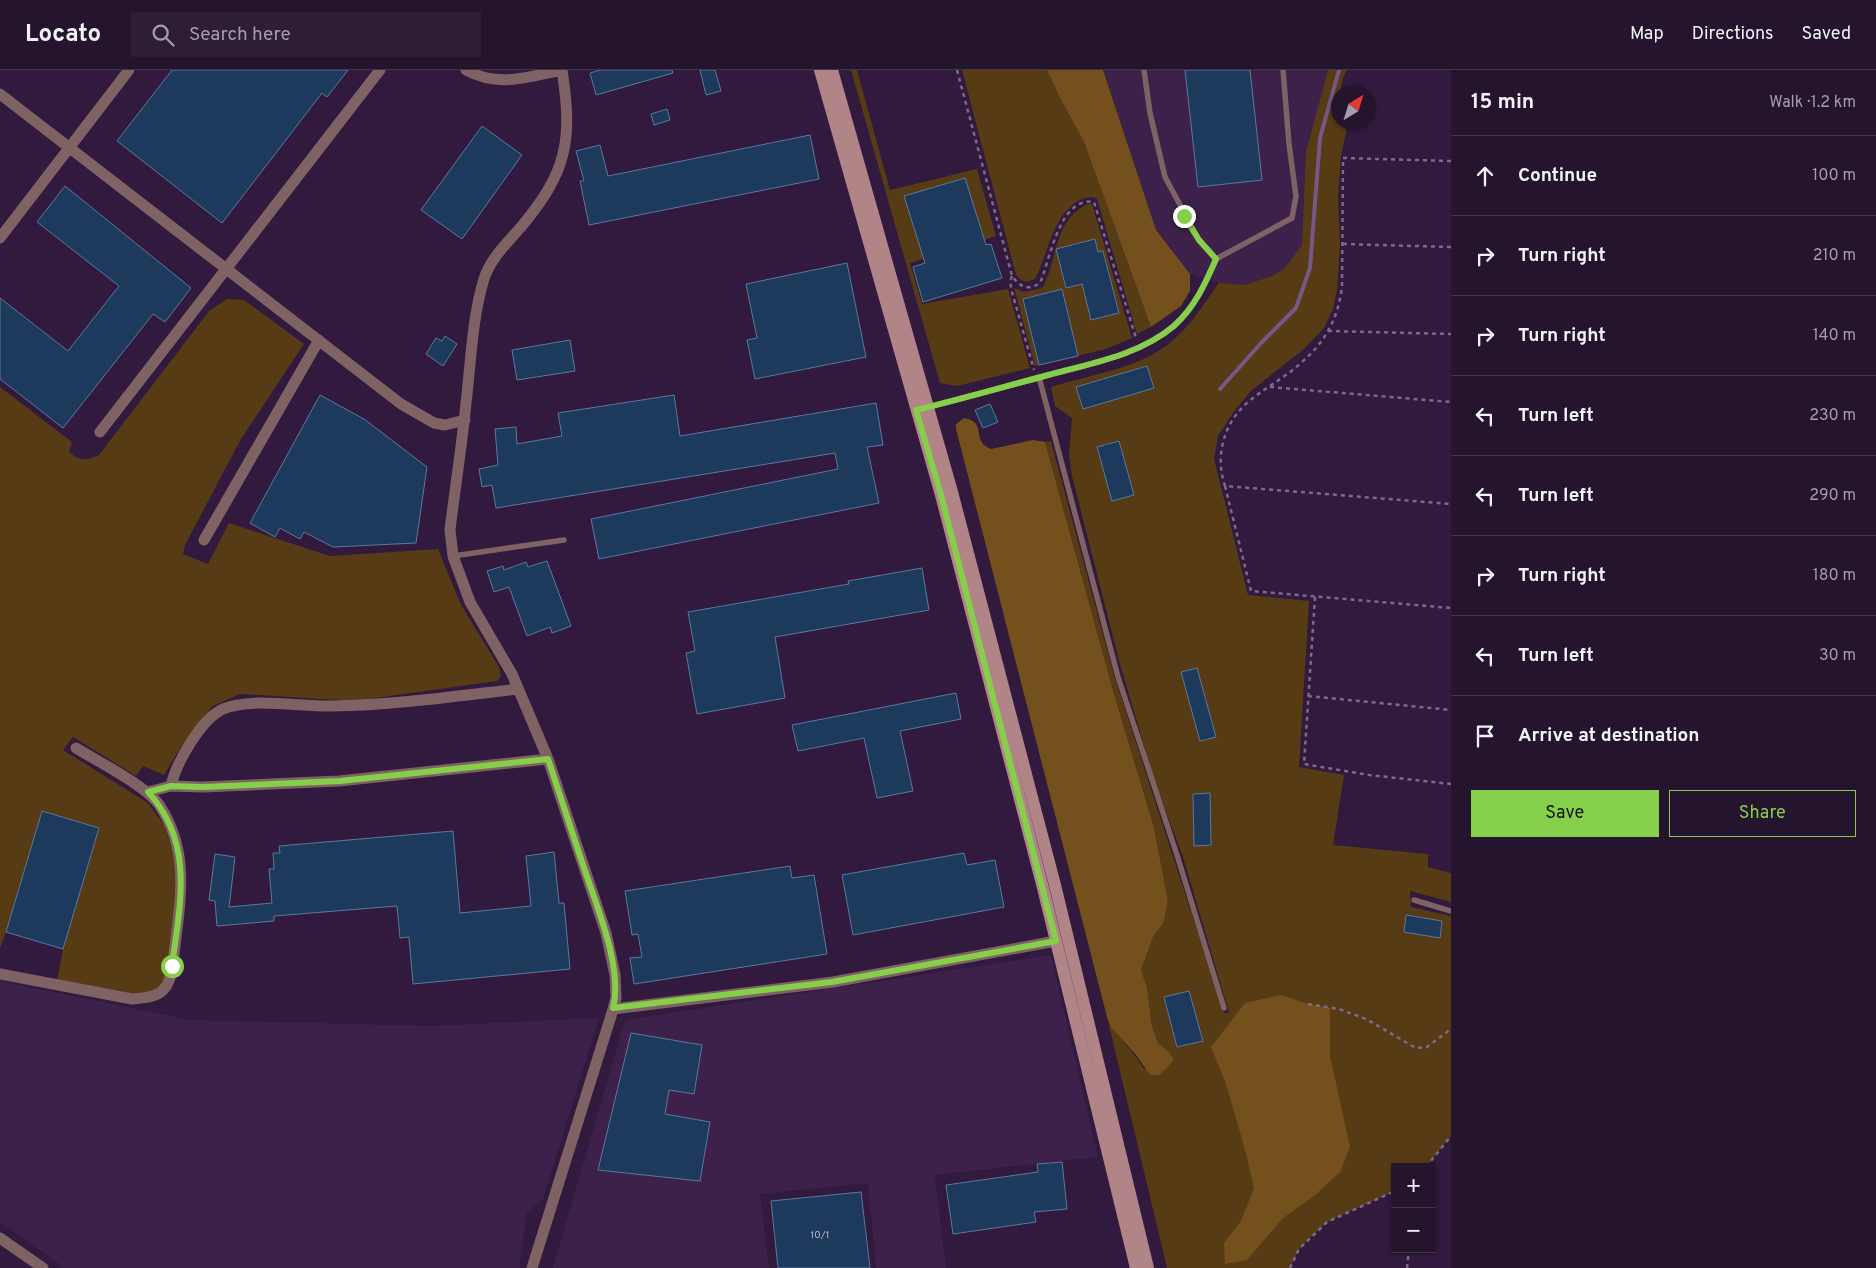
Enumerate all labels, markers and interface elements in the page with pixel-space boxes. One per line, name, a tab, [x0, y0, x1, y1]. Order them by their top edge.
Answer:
search box	[131, 12, 481, 57]
text: Locato	[25, 20, 101, 50]
icon: search	[149, 21, 177, 49]
text: Search here	[189, 23, 291, 47]
text: Map	[1630, 23, 1664, 46]
text: Directions	[1692, 23, 1774, 46]
text: Saved	[1802, 23, 1851, 46]
north arrow	[1331, 85, 1376, 130]
text: 15 min	[1471, 89, 1534, 116]
text: Walk · 1.2 km	[1769, 93, 1856, 113]
icon: ahead	[1471, 162, 1499, 190]
text: Continue	[1518, 164, 1597, 188]
text: 100 m	[1812, 166, 1856, 186]
route end	[1173, 205, 1196, 228]
icon: right	[1471, 242, 1499, 270]
text: Turn right	[1518, 244, 1606, 268]
text: 210 m	[1813, 246, 1856, 266]
icon: right	[1471, 322, 1499, 350]
text: Turn right	[1518, 324, 1606, 348]
text: 140 m	[1813, 326, 1856, 346]
icon: left	[1471, 402, 1499, 430]
text: Turn left	[1518, 404, 1594, 428]
text: 230 m	[1809, 406, 1856, 426]
icon: left	[1471, 482, 1499, 510]
text: Turn left	[1518, 484, 1594, 508]
text: 290 m	[1809, 486, 1856, 506]
icon: right	[1471, 562, 1499, 590]
text: Turn right	[1518, 564, 1606, 588]
text: 180 m	[1813, 566, 1856, 586]
icon: left	[1471, 642, 1499, 670]
text: Turn left	[1518, 644, 1594, 668]
text: 30 m	[1819, 646, 1856, 666]
icon: arrive	[1471, 722, 1499, 750]
text: Arrive at destination	[1518, 724, 1699, 748]
button: Save	[1471, 790, 1659, 837]
button: Share	[1669, 790, 1856, 837]
route start	[161, 955, 184, 978]
map controls	[1391, 1163, 1436, 1253]
button: +	[1391, 1163, 1436, 1208]
button: −	[1391, 1208, 1436, 1253]
house number: 10/1	[811, 1229, 829, 1242]

